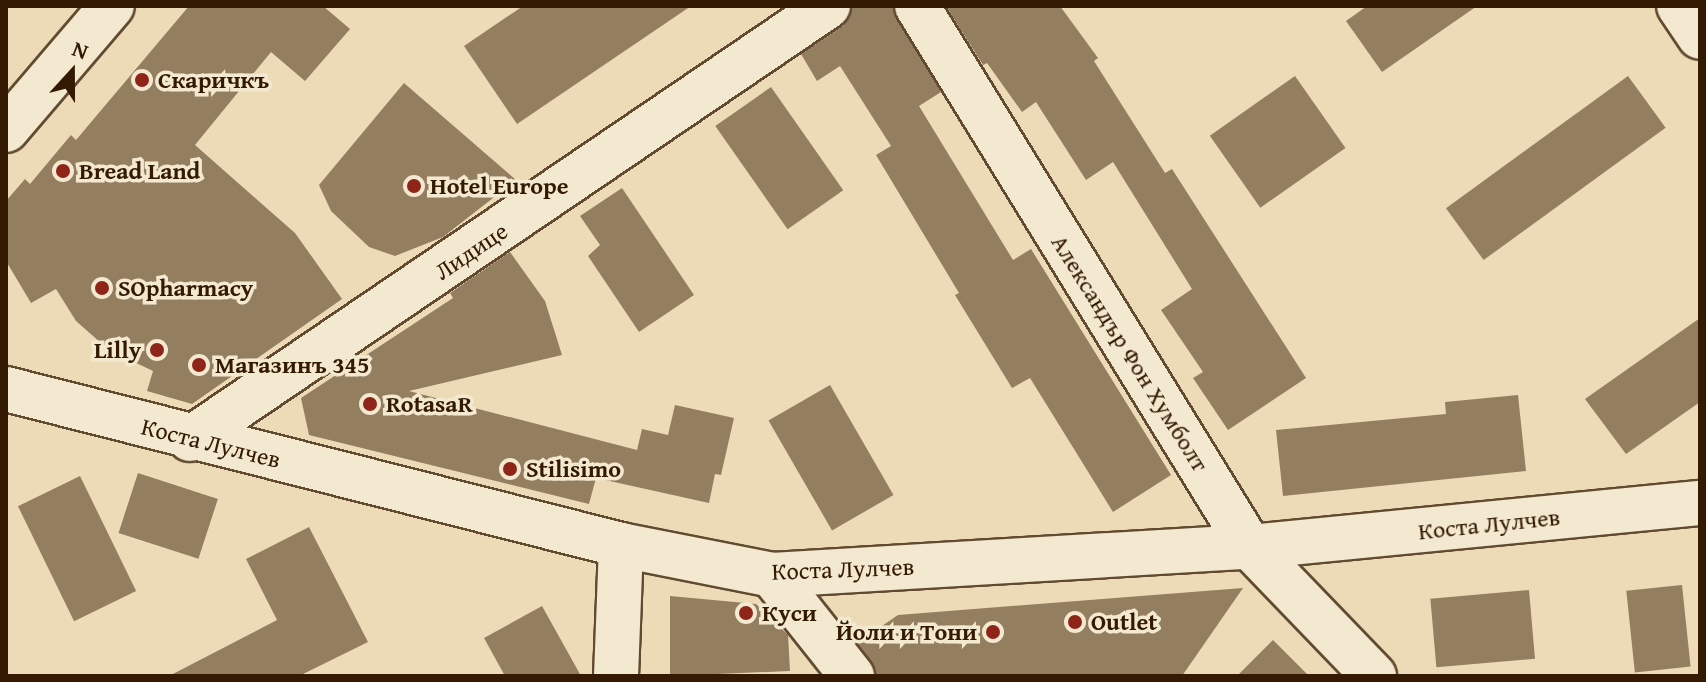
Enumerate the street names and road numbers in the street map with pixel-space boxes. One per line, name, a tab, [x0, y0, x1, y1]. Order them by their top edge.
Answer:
street label: Лидице	[429, 216, 513, 286]
street label: Александър Фон Хумболт	[1045, 229, 1215, 477]
street label: Коста Лулчев	[138, 412, 284, 474]
street label: Коста Лулчев	[1417, 502, 1561, 546]
street label: Коста Лулчев	[771, 552, 915, 586]

